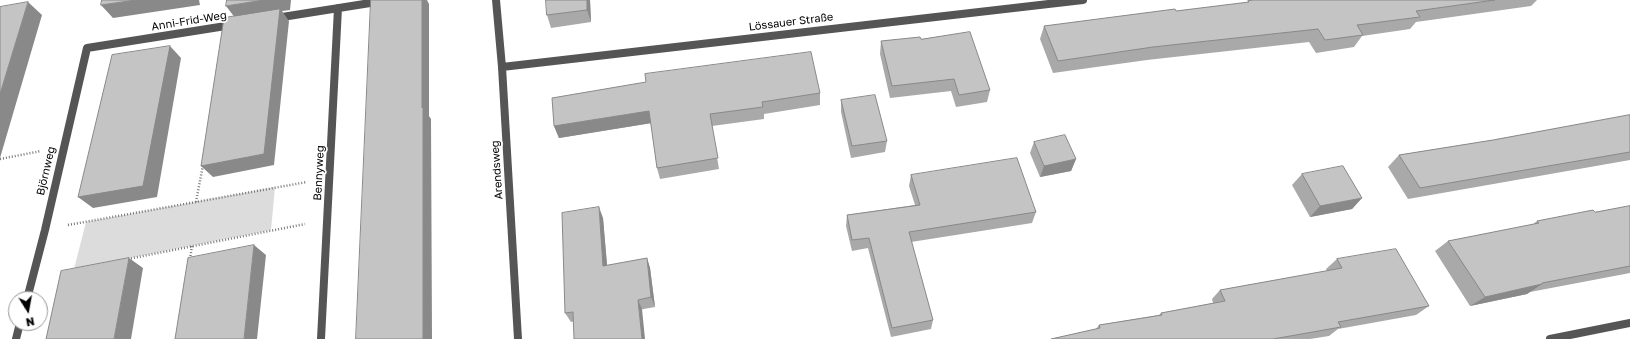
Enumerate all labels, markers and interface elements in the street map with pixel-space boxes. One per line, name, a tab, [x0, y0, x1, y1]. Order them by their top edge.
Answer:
street label: Anni-Frid-Weg	[150, 9, 228, 33]
street label: Lössauer Straße	[748, 10, 834, 34]
street label: Arendsweg	[488, 140, 506, 200]
street label: Björnweg	[34, 145, 58, 197]
street label: Bennyweg	[311, 145, 327, 201]
north arrow	[8, 291, 48, 331]
text: N	[25, 315, 36, 329]

